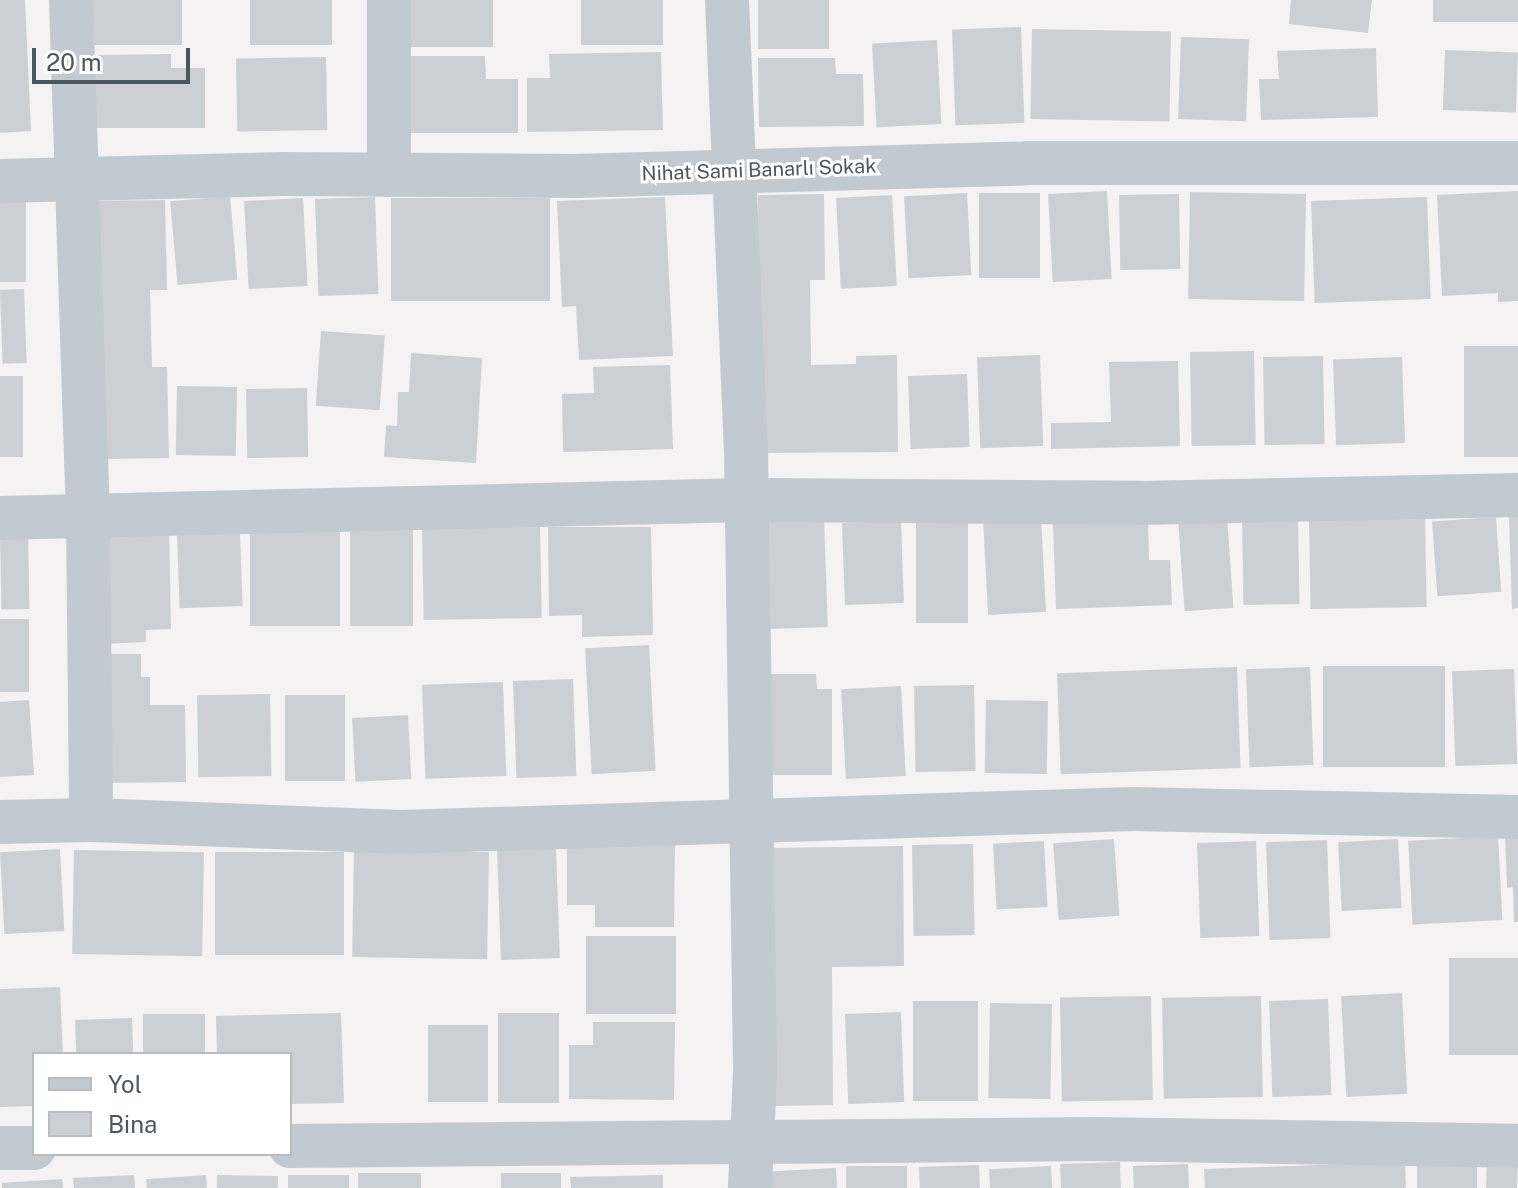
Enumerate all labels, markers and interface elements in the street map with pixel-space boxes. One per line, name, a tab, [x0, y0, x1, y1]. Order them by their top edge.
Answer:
scale bar	[36, 32, 194, 82]
text: 20 m	[46, 48, 102, 76]
street label: Nihat Sami Banarlı Sokak	[641, 154, 877, 186]
legend	[32, 1052, 292, 1156]
text: Yol	[108, 1070, 142, 1098]
text: Bina	[108, 1110, 157, 1138]

